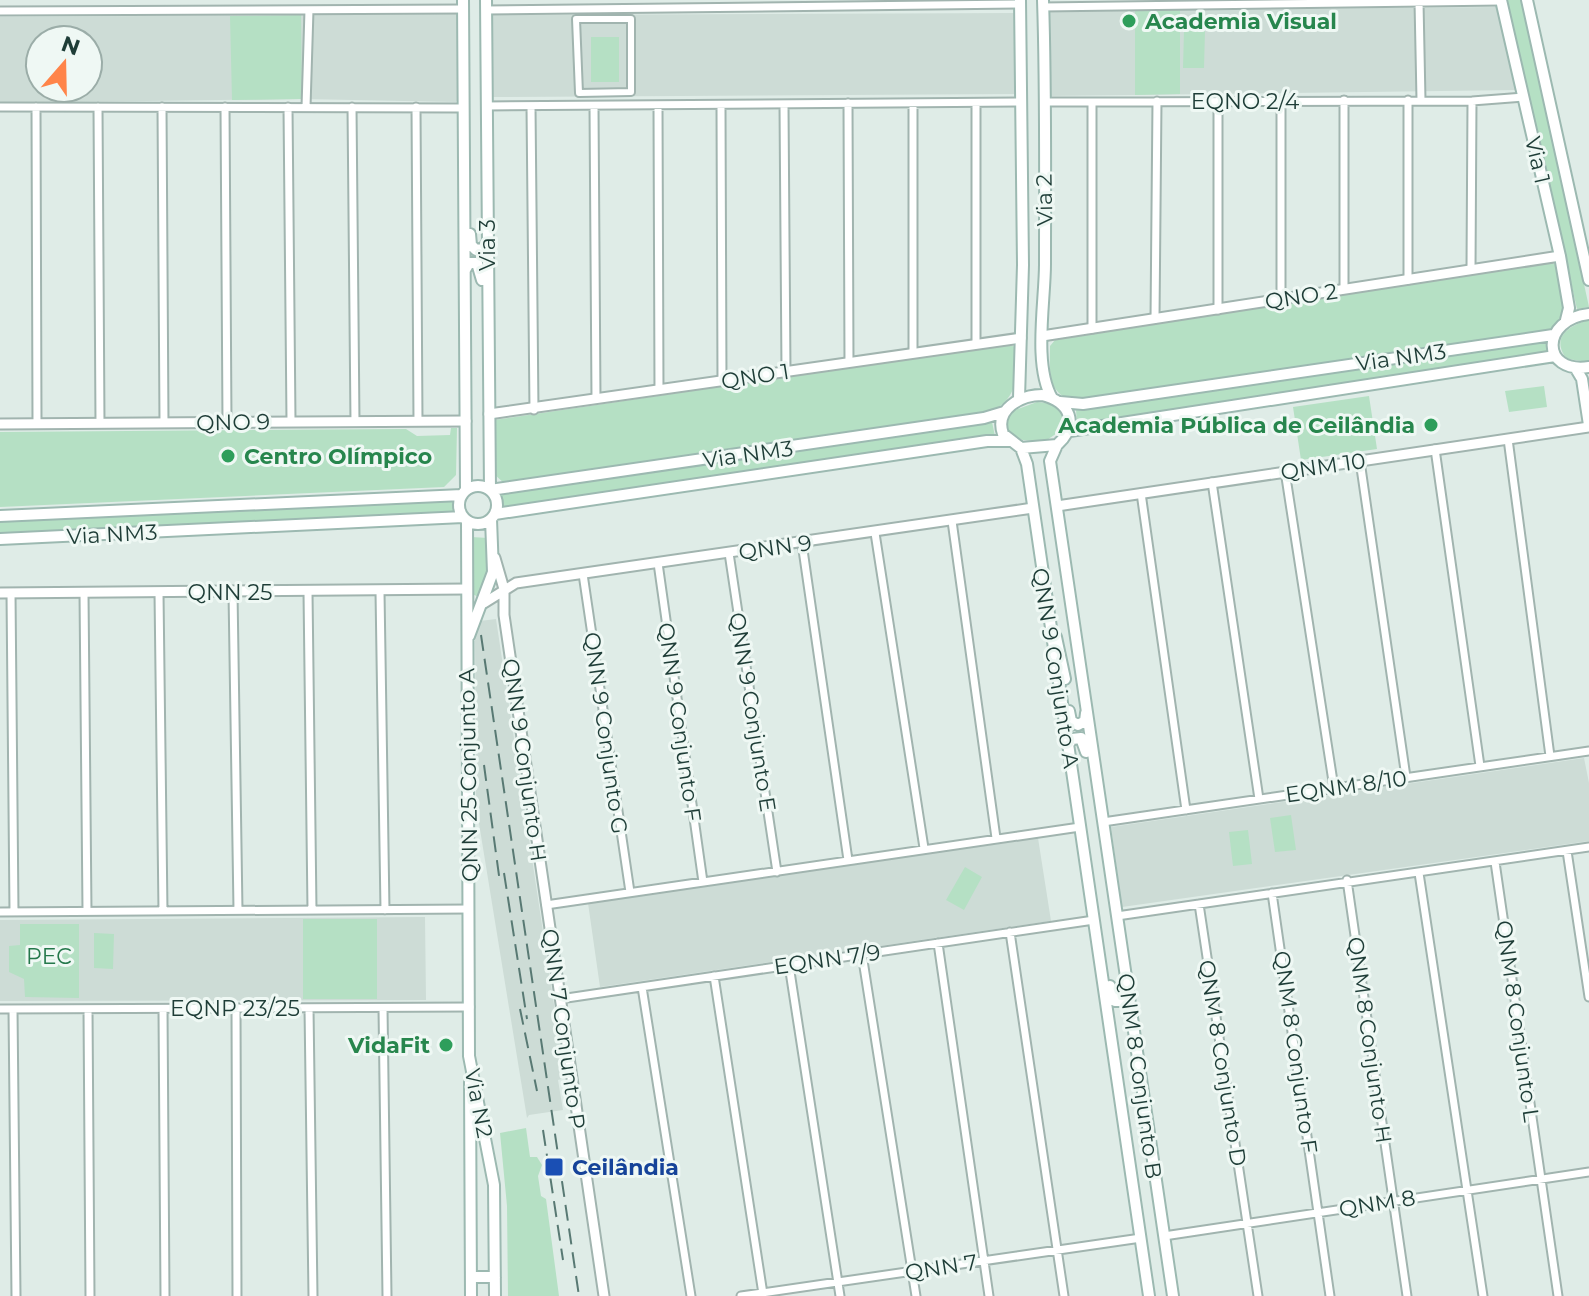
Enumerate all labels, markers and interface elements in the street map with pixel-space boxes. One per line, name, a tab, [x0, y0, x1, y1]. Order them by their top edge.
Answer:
place label: Academia Visual	[1144, 8, 1337, 35]
marker: Academia Visual	[1120, 12, 1138, 30]
north arrow	[24, 24, 104, 104]
text: N	[58, 30, 84, 61]
street label: EQNO 2/4	[1191, 88, 1300, 115]
street label: Via 1	[1519, 134, 1556, 186]
street label: Via 2	[1031, 174, 1058, 226]
street label: Via 3	[474, 219, 501, 271]
street label: QNO 2	[1263, 277, 1339, 316]
street label: Via NM3	[1354, 338, 1448, 377]
street label: QNO 1	[719, 358, 791, 395]
street label: QNO 9	[196, 408, 270, 437]
place label: Academia Pública de Ceilândia	[1057, 412, 1415, 439]
marker: Academia Pública de Ceilândia	[1422, 416, 1440, 434]
street label: Via NM3	[701, 435, 795, 474]
place label: Centro Olímpico	[244, 443, 432, 470]
marker: Centro Olímpico	[219, 447, 237, 465]
street label: QNM 10	[1279, 447, 1367, 486]
street label: Via NM3	[66, 519, 158, 550]
street label: QNN 9	[737, 529, 813, 566]
street label: QNN 9 Conjunto A	[1026, 566, 1085, 770]
street label: QNN 25	[188, 579, 272, 606]
street label: QNN 9 Conjunto E	[723, 611, 782, 814]
street label: QNN 9 Conjunto F	[652, 621, 707, 823]
street label: QNN 9 Conjunto G	[578, 630, 633, 836]
street label: QNN 9 Conjunto H	[497, 657, 552, 863]
street label: QNN 25 Conjunto A	[453, 668, 484, 882]
street label: EQNM 8/10	[1284, 765, 1409, 808]
street label: QNM 8 Conjunto L	[1490, 918, 1545, 1124]
street label: QNN 7 Conjunto P	[536, 927, 591, 1131]
street label: QNM 8 Conjunto H	[1342, 935, 1397, 1145]
street label: EQNN 7/9	[772, 939, 882, 980]
park label: PEC	[26, 943, 72, 970]
street label: QNM 8 Conjunto F	[1268, 949, 1323, 1155]
street label: QNM 8 Conjunto D	[1193, 958, 1252, 1168]
street label: QNM 8 Conjunto B	[1112, 972, 1167, 1180]
street label: EQNP 23/25	[170, 995, 300, 1022]
place label: VidaFit	[347, 1032, 430, 1059]
marker: VidaFit	[437, 1036, 455, 1054]
street label: Via N2	[459, 1066, 498, 1140]
place label: Ceilândia	[572, 1154, 679, 1181]
marker: Ceilândia	[543, 1156, 565, 1178]
street label: QNM 8	[1337, 1184, 1417, 1223]
street label: QNN 7	[903, 1248, 979, 1287]

